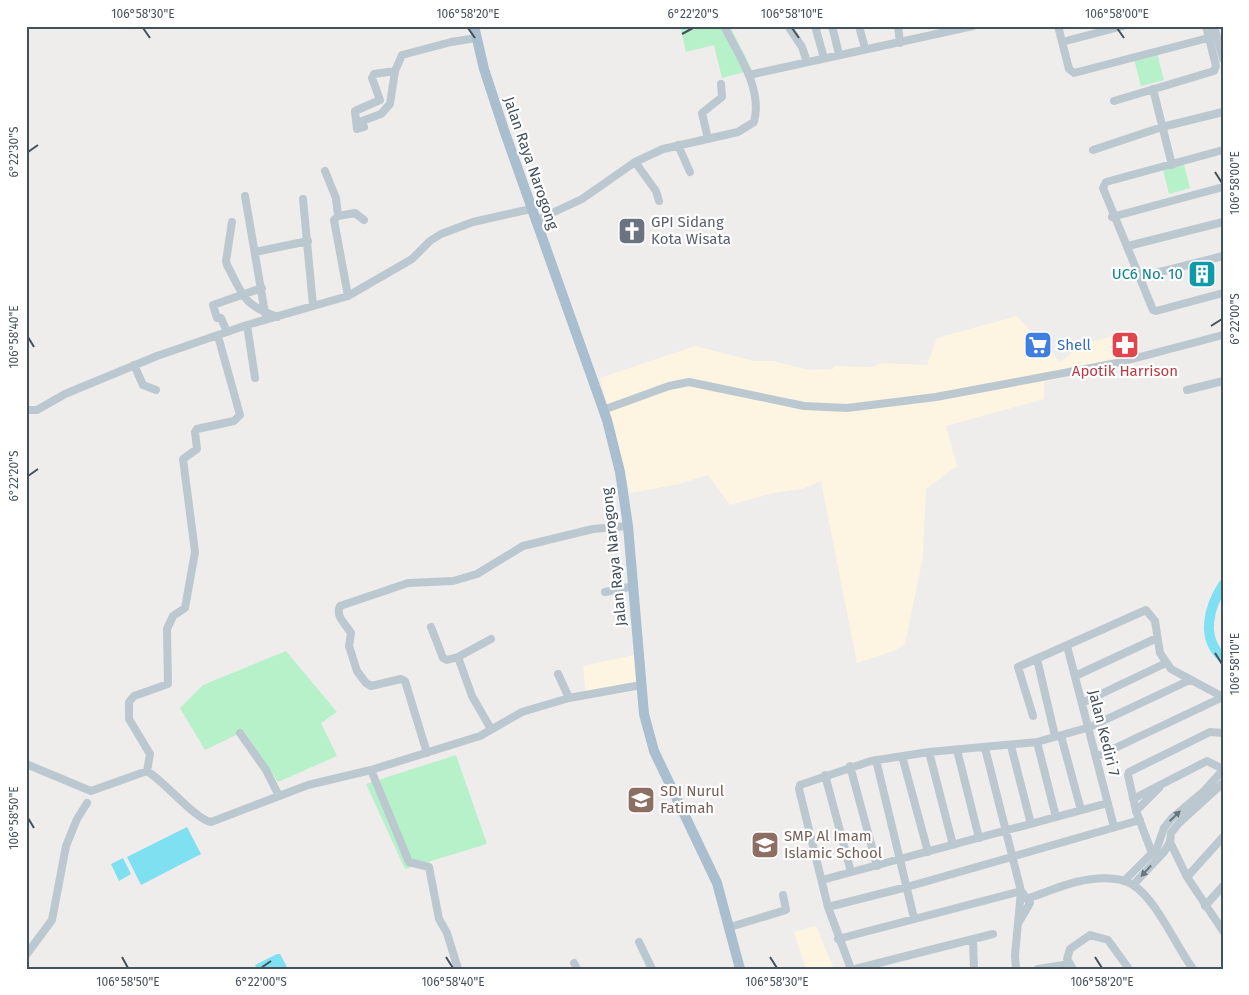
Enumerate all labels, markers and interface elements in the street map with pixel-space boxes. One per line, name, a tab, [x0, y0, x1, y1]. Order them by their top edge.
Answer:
text: 106°58'30"E	[111, 7, 175, 21]
text: 106°58'20"E	[436, 7, 500, 21]
text: 6°22'20"S	[668, 7, 719, 21]
text: 106°58'10"E	[761, 7, 823, 21]
text: 106°58'00"E	[1085, 7, 1149, 21]
street label: Jalan Raya Narogong	[500, 94, 562, 232]
text: 6°22'30"S	[7, 126, 21, 177]
text: 106°58'00"E	[1228, 151, 1242, 215]
place label: GPI Sidang Kota Wisata	[651, 213, 731, 248]
church icon: GPI Sidang Kota Wisata	[617, 216, 647, 246]
building icon: UC6 No. 10	[1187, 259, 1217, 289]
place label: UC6 No. 10	[1112, 265, 1183, 283]
text: 6°22'00"S	[1228, 293, 1242, 345]
text: 106°58'40"E	[7, 305, 21, 369]
supermarket icon: Shell	[1023, 330, 1053, 360]
pharmacy icon: Apotik Harrison	[1110, 330, 1140, 360]
place label: Shell	[1057, 336, 1092, 354]
place label: Apotik Harrison	[1072, 362, 1178, 380]
text: 6°22'20"S	[7, 450, 21, 501]
street label: Jalan Raya Narogong	[598, 487, 630, 627]
text: 106°58'10"E	[1228, 633, 1242, 695]
street label: Jalan Kediri 7	[1085, 688, 1124, 778]
place label: SDI Nurul Fatimah	[660, 782, 725, 817]
school or university icon: SDI Nurul Fatimah	[626, 785, 656, 815]
text: 106°58'50"E	[7, 786, 21, 850]
one-way arrow	[1169, 810, 1181, 822]
place label: SMP Al Imam Islamic School	[784, 827, 883, 862]
school or university icon: SMP Al Imam Islamic School	[750, 830, 780, 860]
one-way arrow	[1140, 864, 1152, 876]
text: 106°58'50"E	[96, 975, 160, 989]
text: 6°22'00"S	[235, 975, 287, 989]
text: 106°58'40"E	[421, 975, 485, 989]
text: 106°58'30"E	[745, 975, 809, 989]
text: 106°58'20"E	[1070, 975, 1134, 989]

